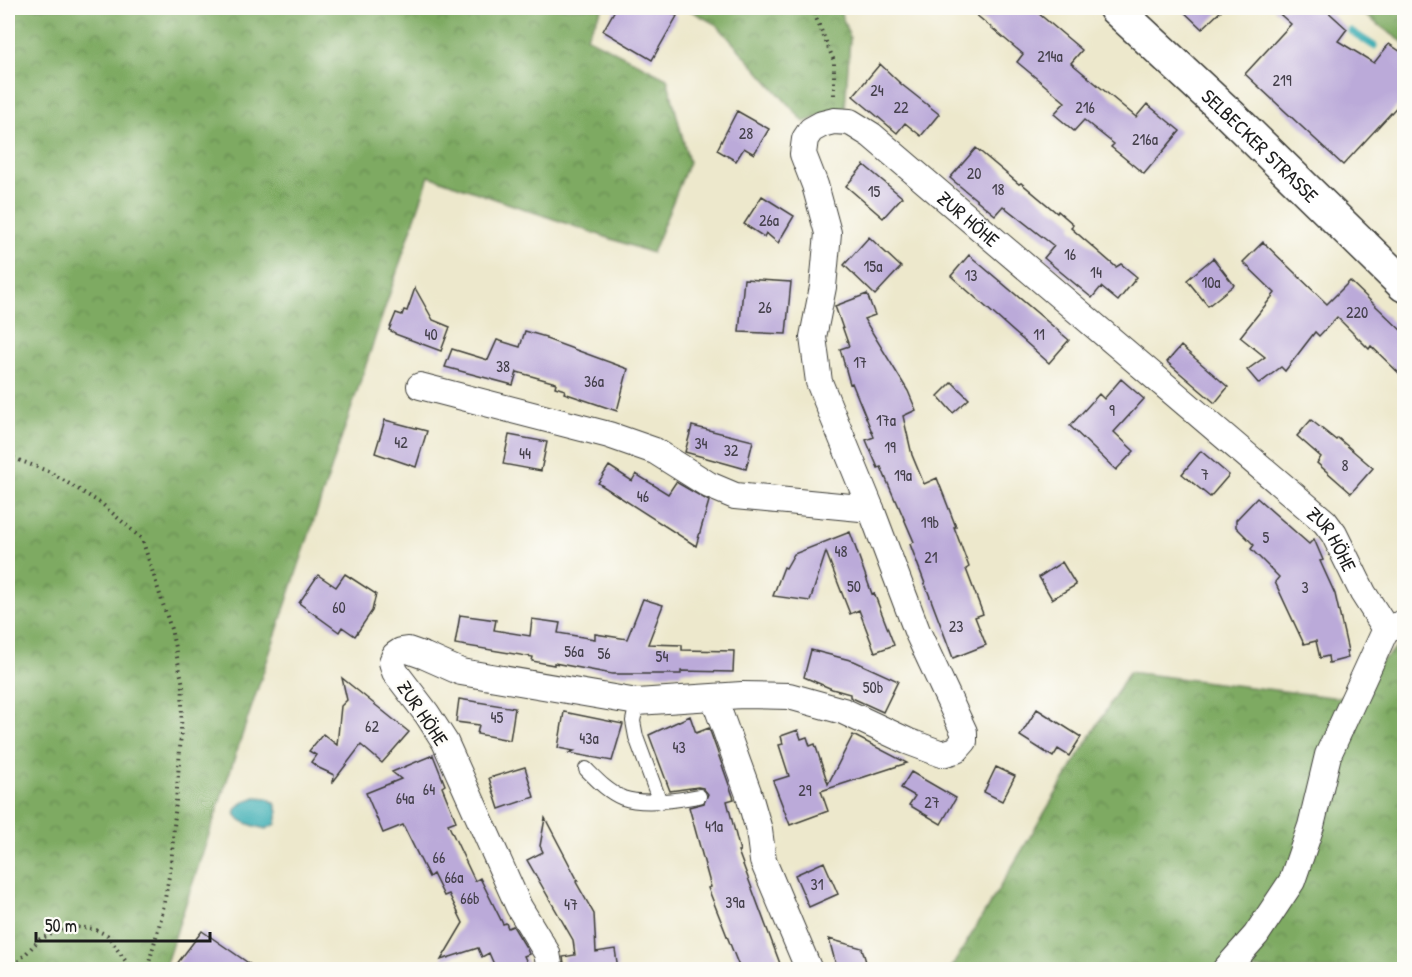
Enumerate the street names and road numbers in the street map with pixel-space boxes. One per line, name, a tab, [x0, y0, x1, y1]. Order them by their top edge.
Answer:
street label: SELBECKER STRASSE	[1196, 82, 1325, 208]
street label: ZUR HÖHE	[932, 184, 1006, 253]
street label: ZUR HÖHE	[1302, 500, 1364, 576]
street label: ZUR HÖHE	[391, 675, 455, 751]

